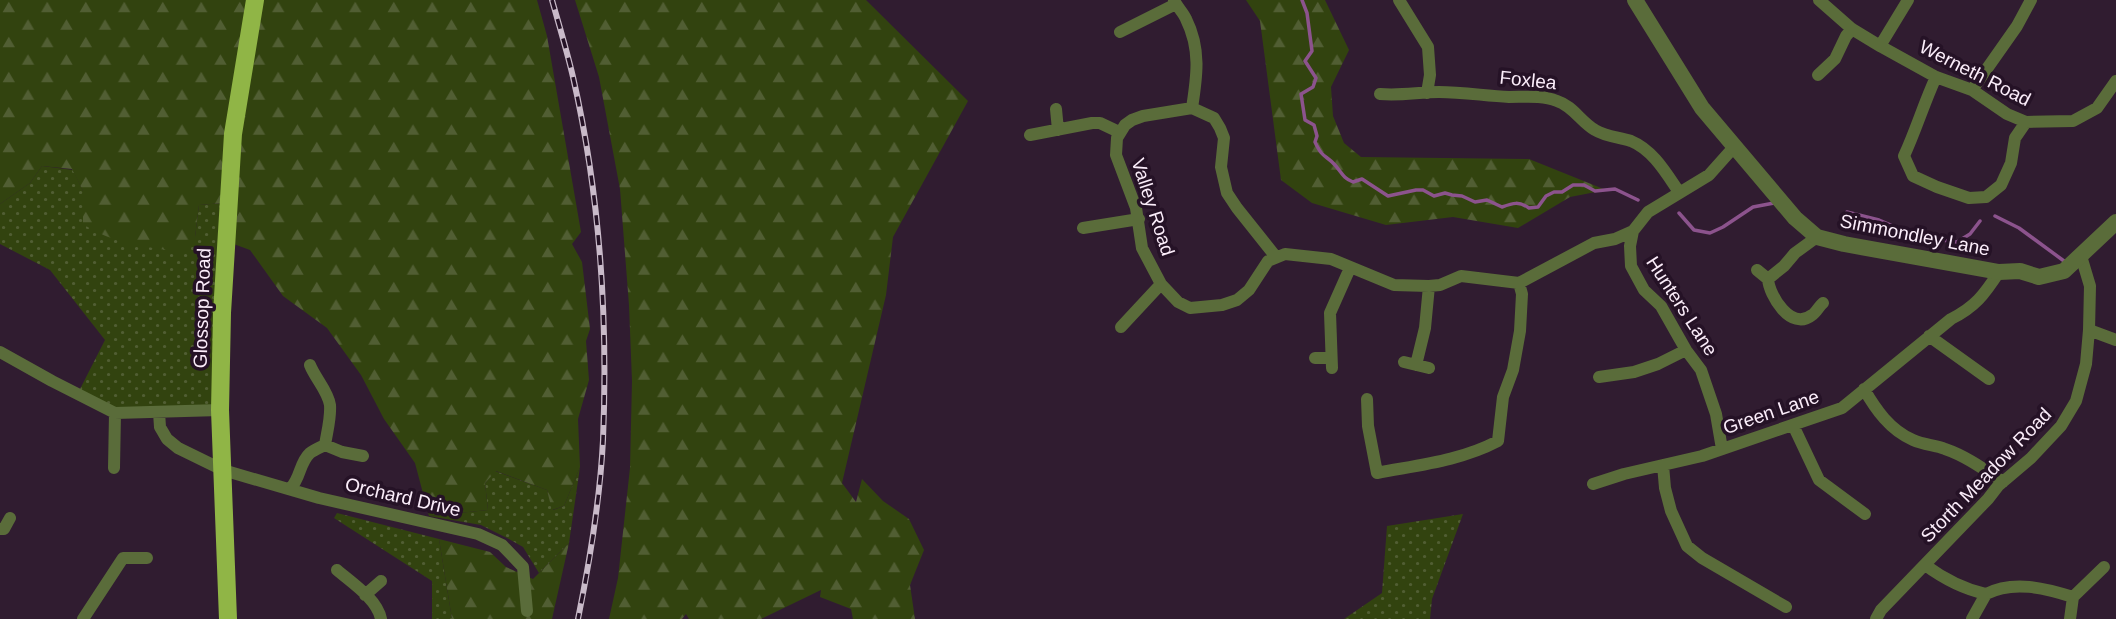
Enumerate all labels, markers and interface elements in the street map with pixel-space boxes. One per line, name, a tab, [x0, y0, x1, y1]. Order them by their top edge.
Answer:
street label: Werneth Road	[1916, 36, 2034, 110]
street label: Foxlea	[1499, 67, 1558, 93]
street label: Valley Road	[1127, 156, 1179, 258]
street label: Simmondley Lane	[1838, 210, 1992, 260]
street label: Glossop Road	[189, 247, 215, 369]
street label: Hunters Lane	[1642, 252, 1722, 360]
street label: Green Lane	[1720, 386, 1822, 438]
street label: Storth Meadow Road	[1916, 404, 2056, 546]
street label: Orchard Drive	[343, 473, 463, 521]

